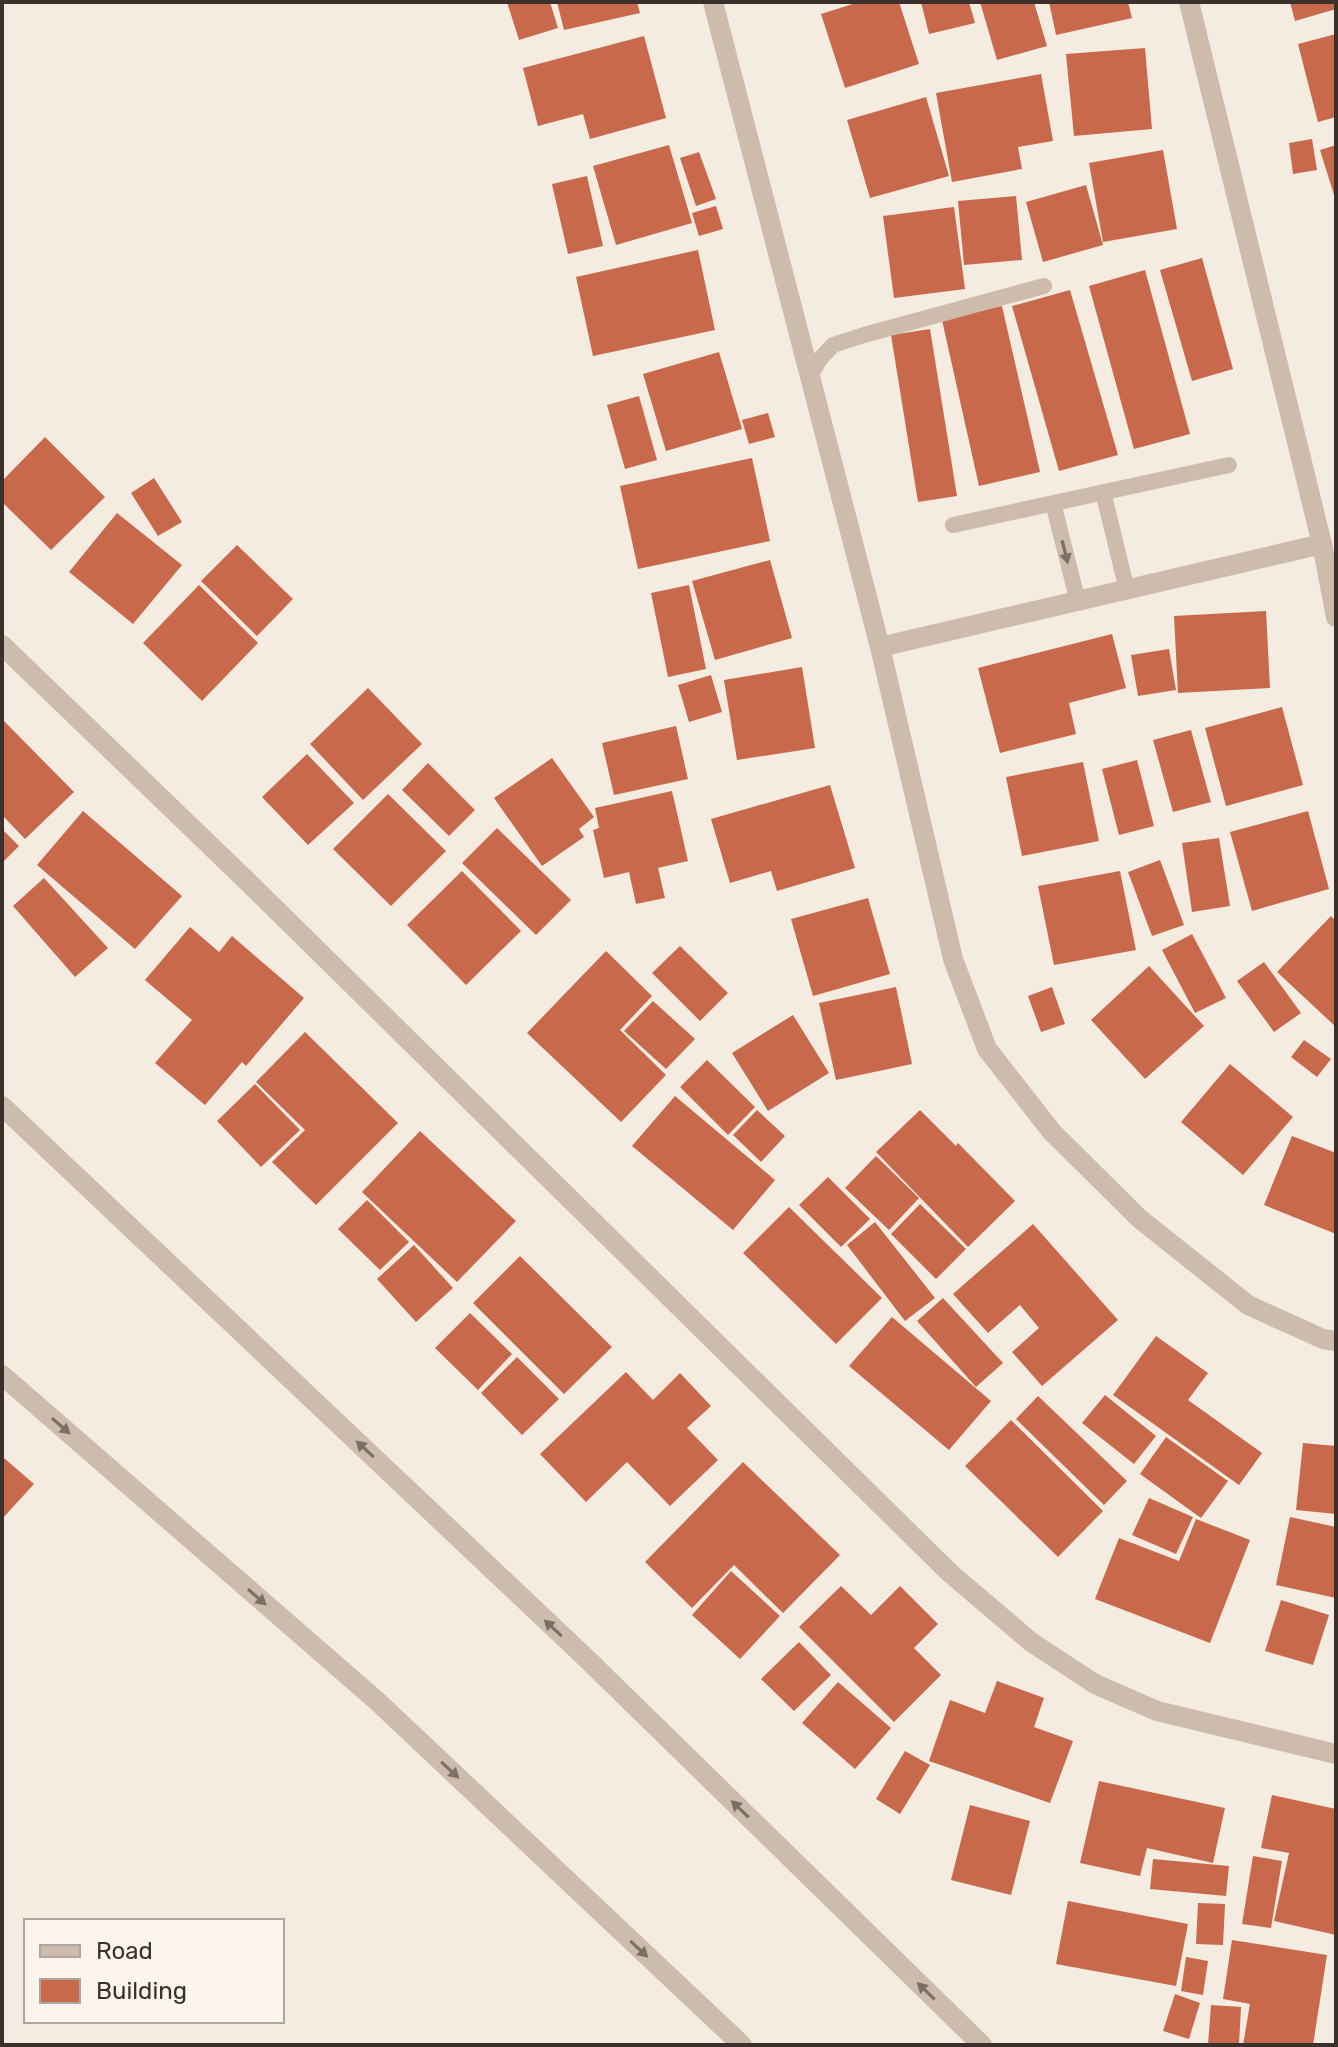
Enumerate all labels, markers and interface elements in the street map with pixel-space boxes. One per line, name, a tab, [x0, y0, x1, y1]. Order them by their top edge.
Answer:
one-way arrow	[1060, 540, 1072, 565]
one-way arrow	[50, 1417, 70, 1434]
one-way arrow	[355, 1440, 374, 1458]
one-way arrow	[247, 1587, 266, 1605]
one-way arrow	[544, 1619, 563, 1637]
one-way arrow	[440, 1761, 459, 1779]
one-way arrow	[731, 1800, 750, 1819]
legend	[24, 1919, 284, 2023]
text: Road	[96, 1937, 153, 1965]
one-way arrow	[630, 1939, 649, 1957]
text: Building	[96, 1977, 187, 2005]
one-way arrow	[917, 1982, 936, 2000]

